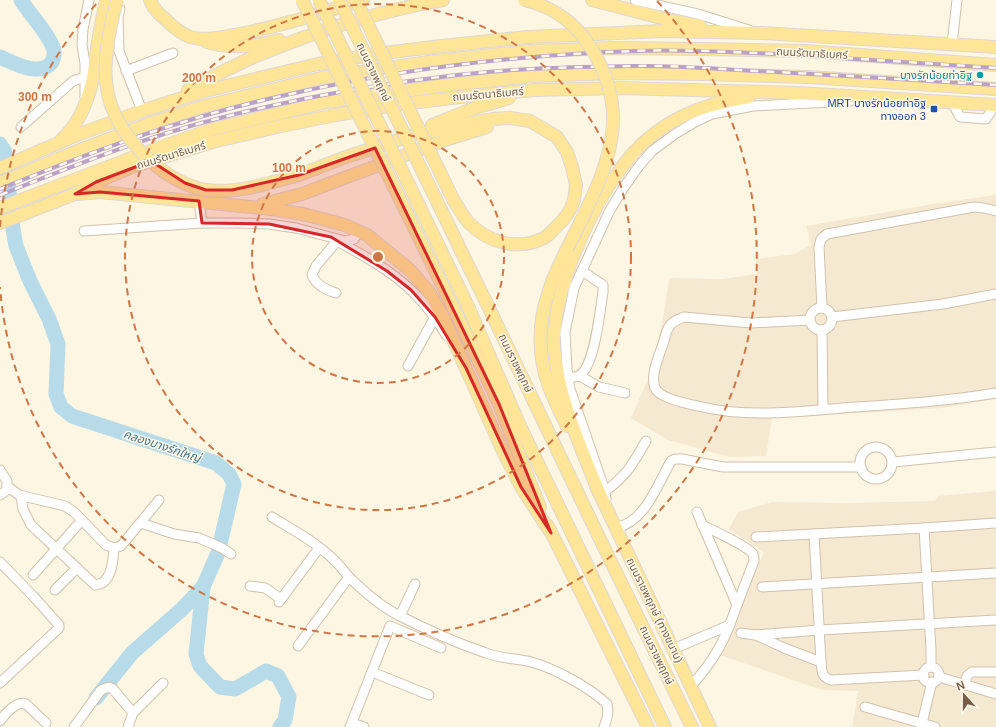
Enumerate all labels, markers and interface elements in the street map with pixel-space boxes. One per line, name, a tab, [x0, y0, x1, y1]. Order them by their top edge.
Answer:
street label: ถนนราชพฤกษ์	[355, 41, 393, 103]
street label: ถนนรัตนาธิเบศร์	[776, 45, 849, 61]
place label: บางรักน้อยท่าอิฐ	[900, 69, 972, 81]
marker: บางรักน้อยท่าอิฐ	[975, 70, 985, 80]
text: 200 m	[182, 71, 216, 85]
street label: ถนนรัตนาธิเบศร์	[452, 85, 525, 103]
text: 300 m	[18, 90, 52, 104]
place label: MRT บางรักน้อยท่าอิฐ ทางออก 3	[827, 97, 926, 122]
marker: MRT บางรักน้อยท่าอิฐ ทางออก 3	[929, 104, 939, 114]
street label: ถนนรัตนาธิเบศร์	[135, 139, 208, 171]
text: 100 m	[272, 161, 306, 175]
centre of rings	[371, 250, 385, 264]
street label: ถนนราชพฤกษ์	[497, 332, 535, 394]
water label: คลองบางรักใหญ่	[122, 427, 204, 466]
street label: ถนนราชพฤกษ์ (ทางขนาน)	[624, 555, 686, 665]
street label: ถนนราชพฤกษ์	[637, 623, 677, 687]
north arrow	[944, 675, 984, 715]
text: N	[955, 679, 966, 693]

